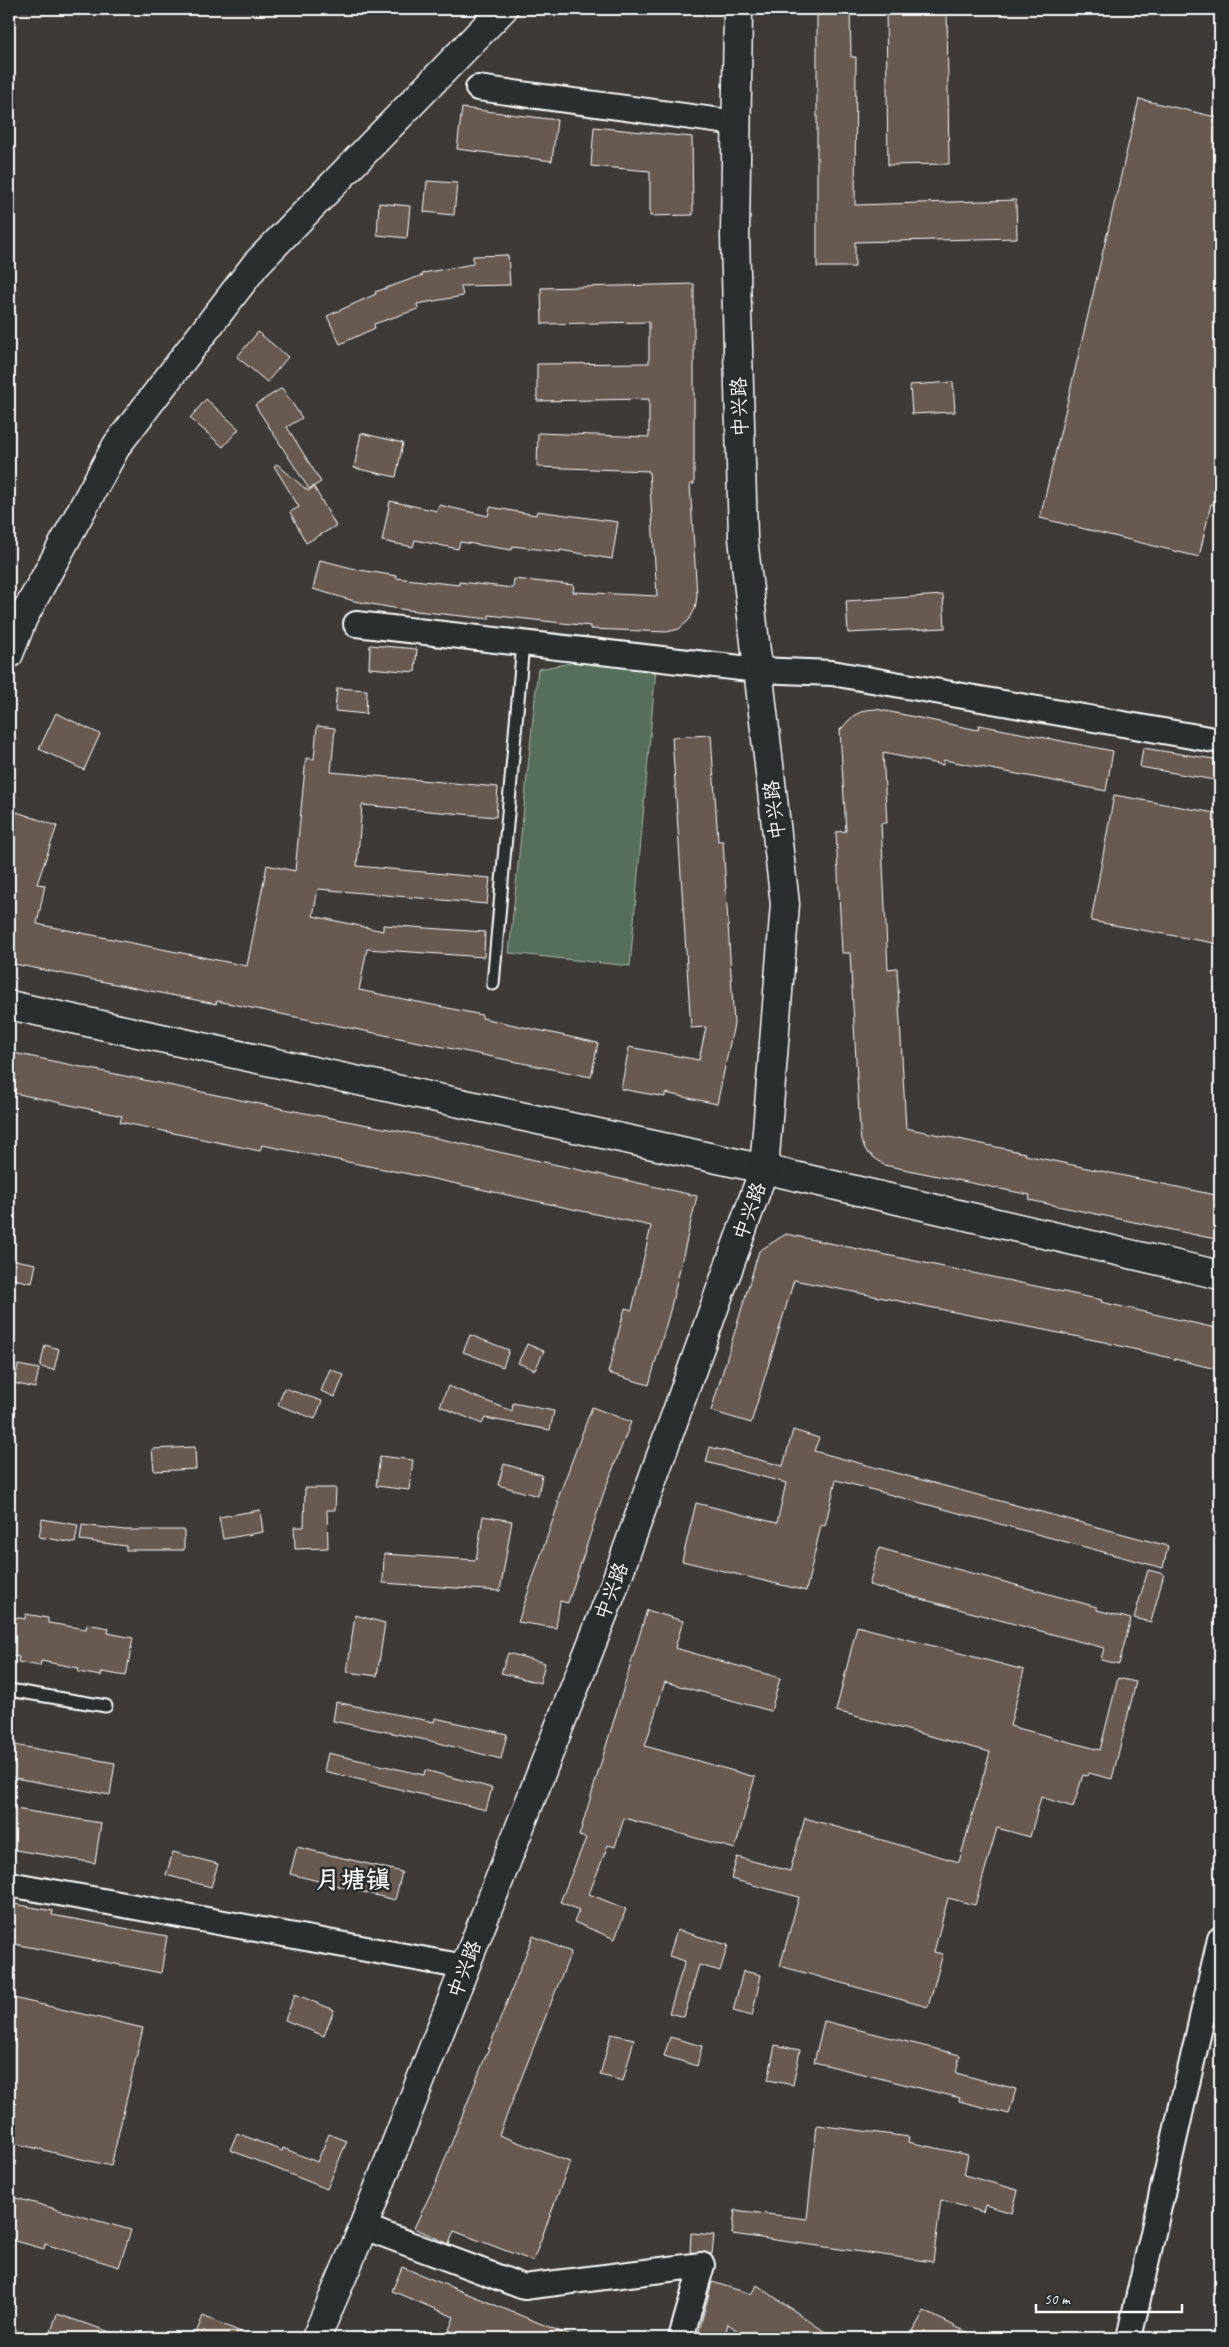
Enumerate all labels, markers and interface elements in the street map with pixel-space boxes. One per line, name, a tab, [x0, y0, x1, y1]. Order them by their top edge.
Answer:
street label: 中兴路	[726, 376, 753, 437]
street label: 中兴路	[758, 778, 791, 841]
street label: 中兴路	[727, 1178, 772, 1244]
street label: 中兴路	[589, 1558, 634, 1624]
district label: 月塘镇	[315, 1864, 391, 1896]
street label: 中兴路	[442, 1936, 487, 2002]
scale bar	[1036, 2282, 1183, 2314]
text: 50 m	[1044, 2290, 1071, 2309]

